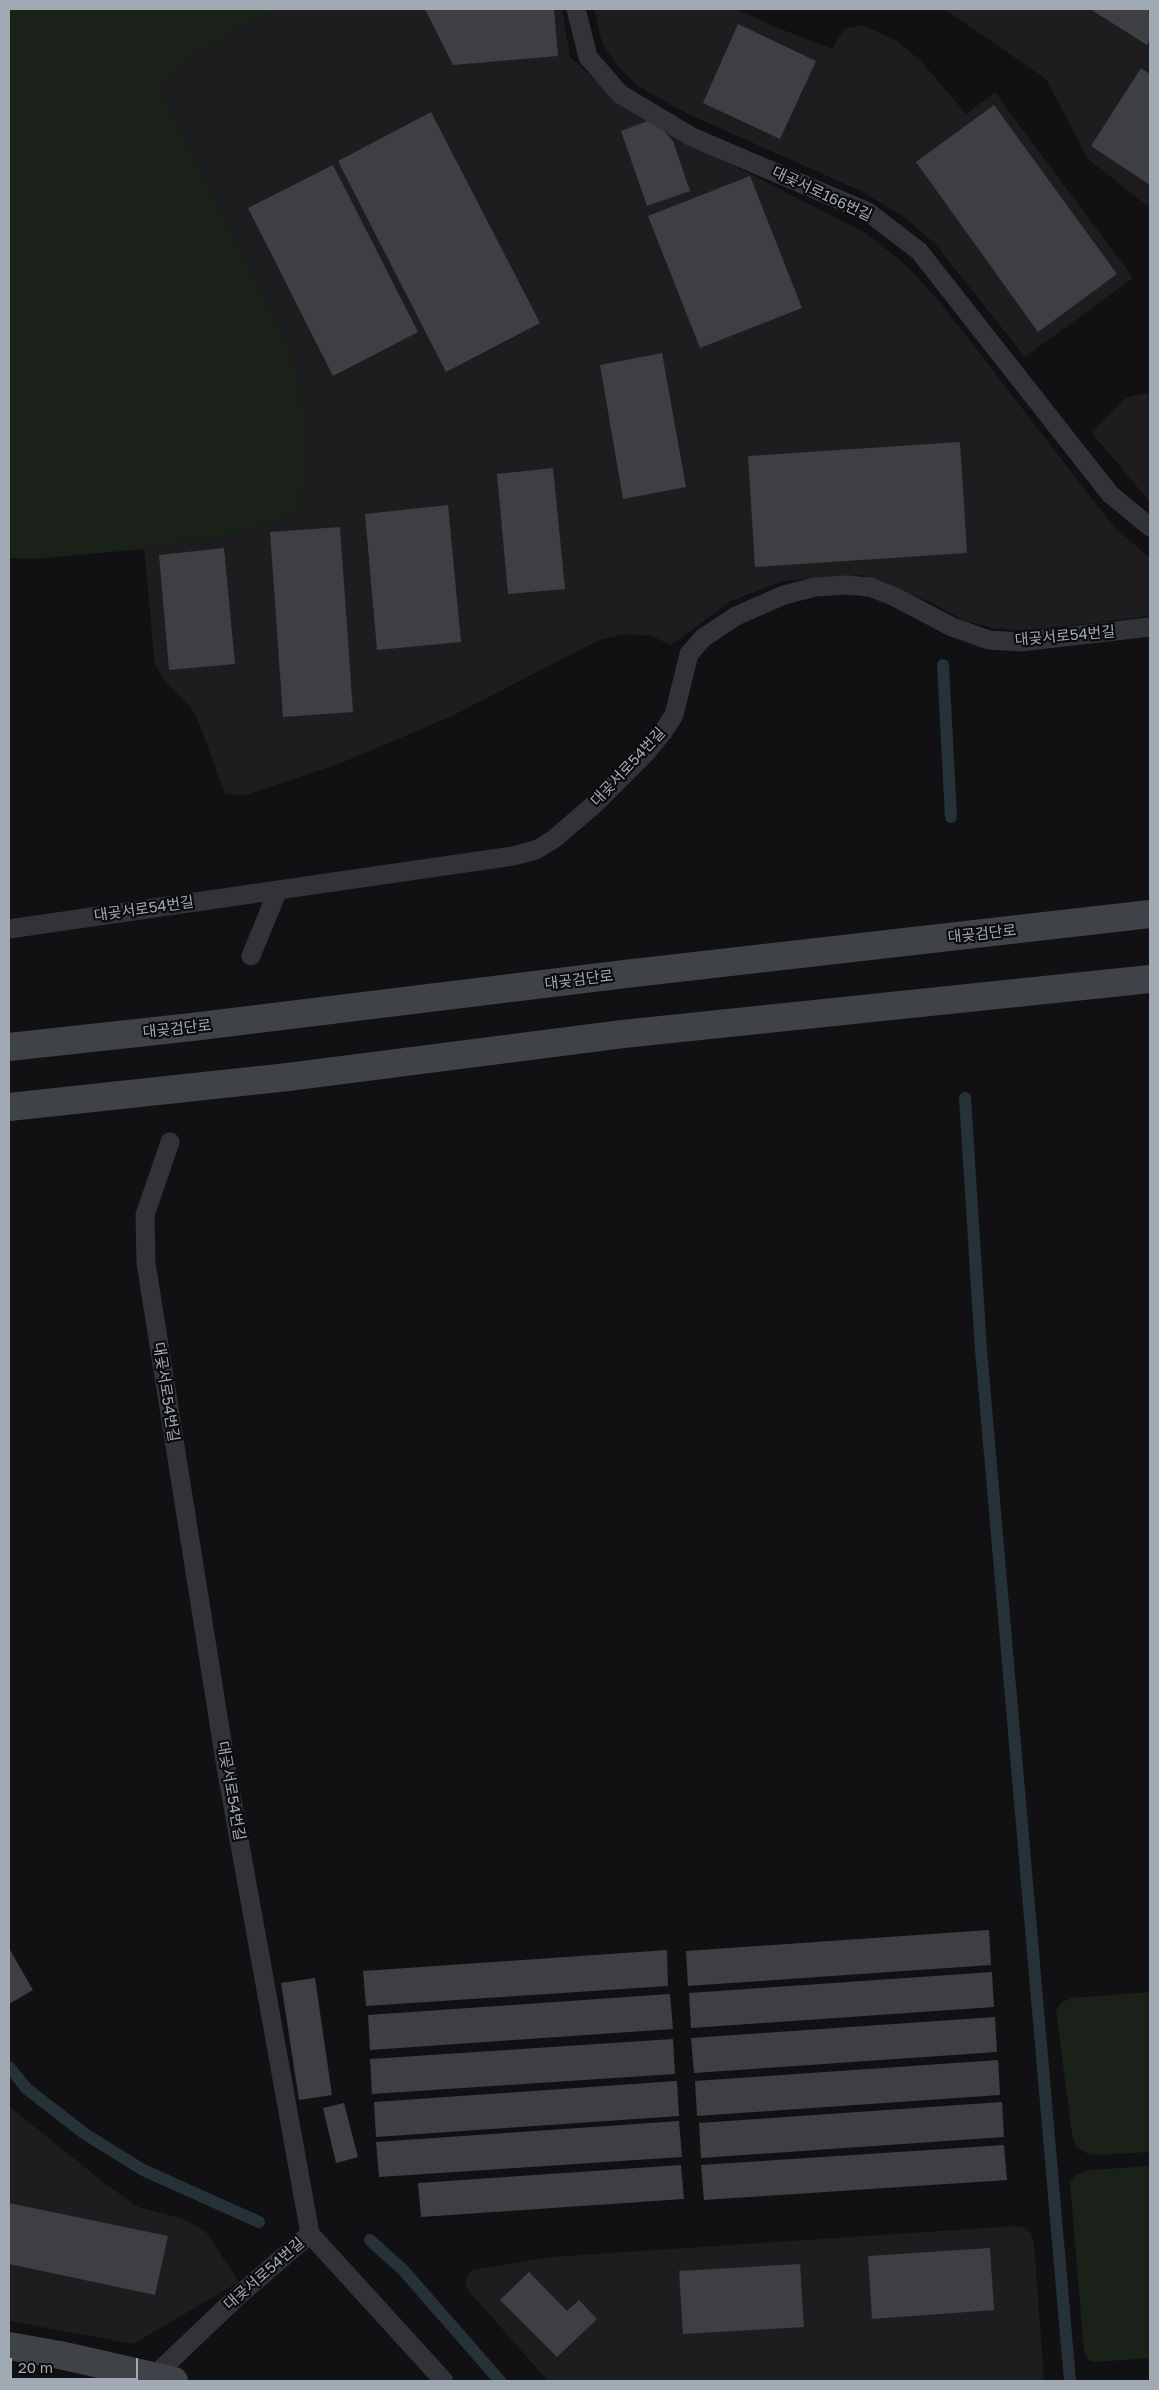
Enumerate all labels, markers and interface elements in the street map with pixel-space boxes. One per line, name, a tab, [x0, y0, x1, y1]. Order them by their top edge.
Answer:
street label: 대곶서로166번길	[769, 163, 875, 225]
street label: 대곶서로54번길	[1014, 623, 1116, 649]
street label: 대곶서로54번길	[587, 724, 669, 810]
street label: 대곶서로54번길	[93, 893, 195, 925]
street label: 대곶검단로	[947, 921, 1017, 947]
street label: 대곶검단로	[544, 967, 614, 993]
street label: 대곶검단로	[142, 1016, 212, 1042]
street label: 대곶서로54번길	[149, 1341, 183, 1443]
street label: 대곶서로54번길	[213, 1740, 249, 1842]
street label: 대곶서로54번길	[220, 2234, 308, 2314]
scale bar	[12, 2348, 140, 2380]
text: 20 m	[18, 2358, 53, 2376]

